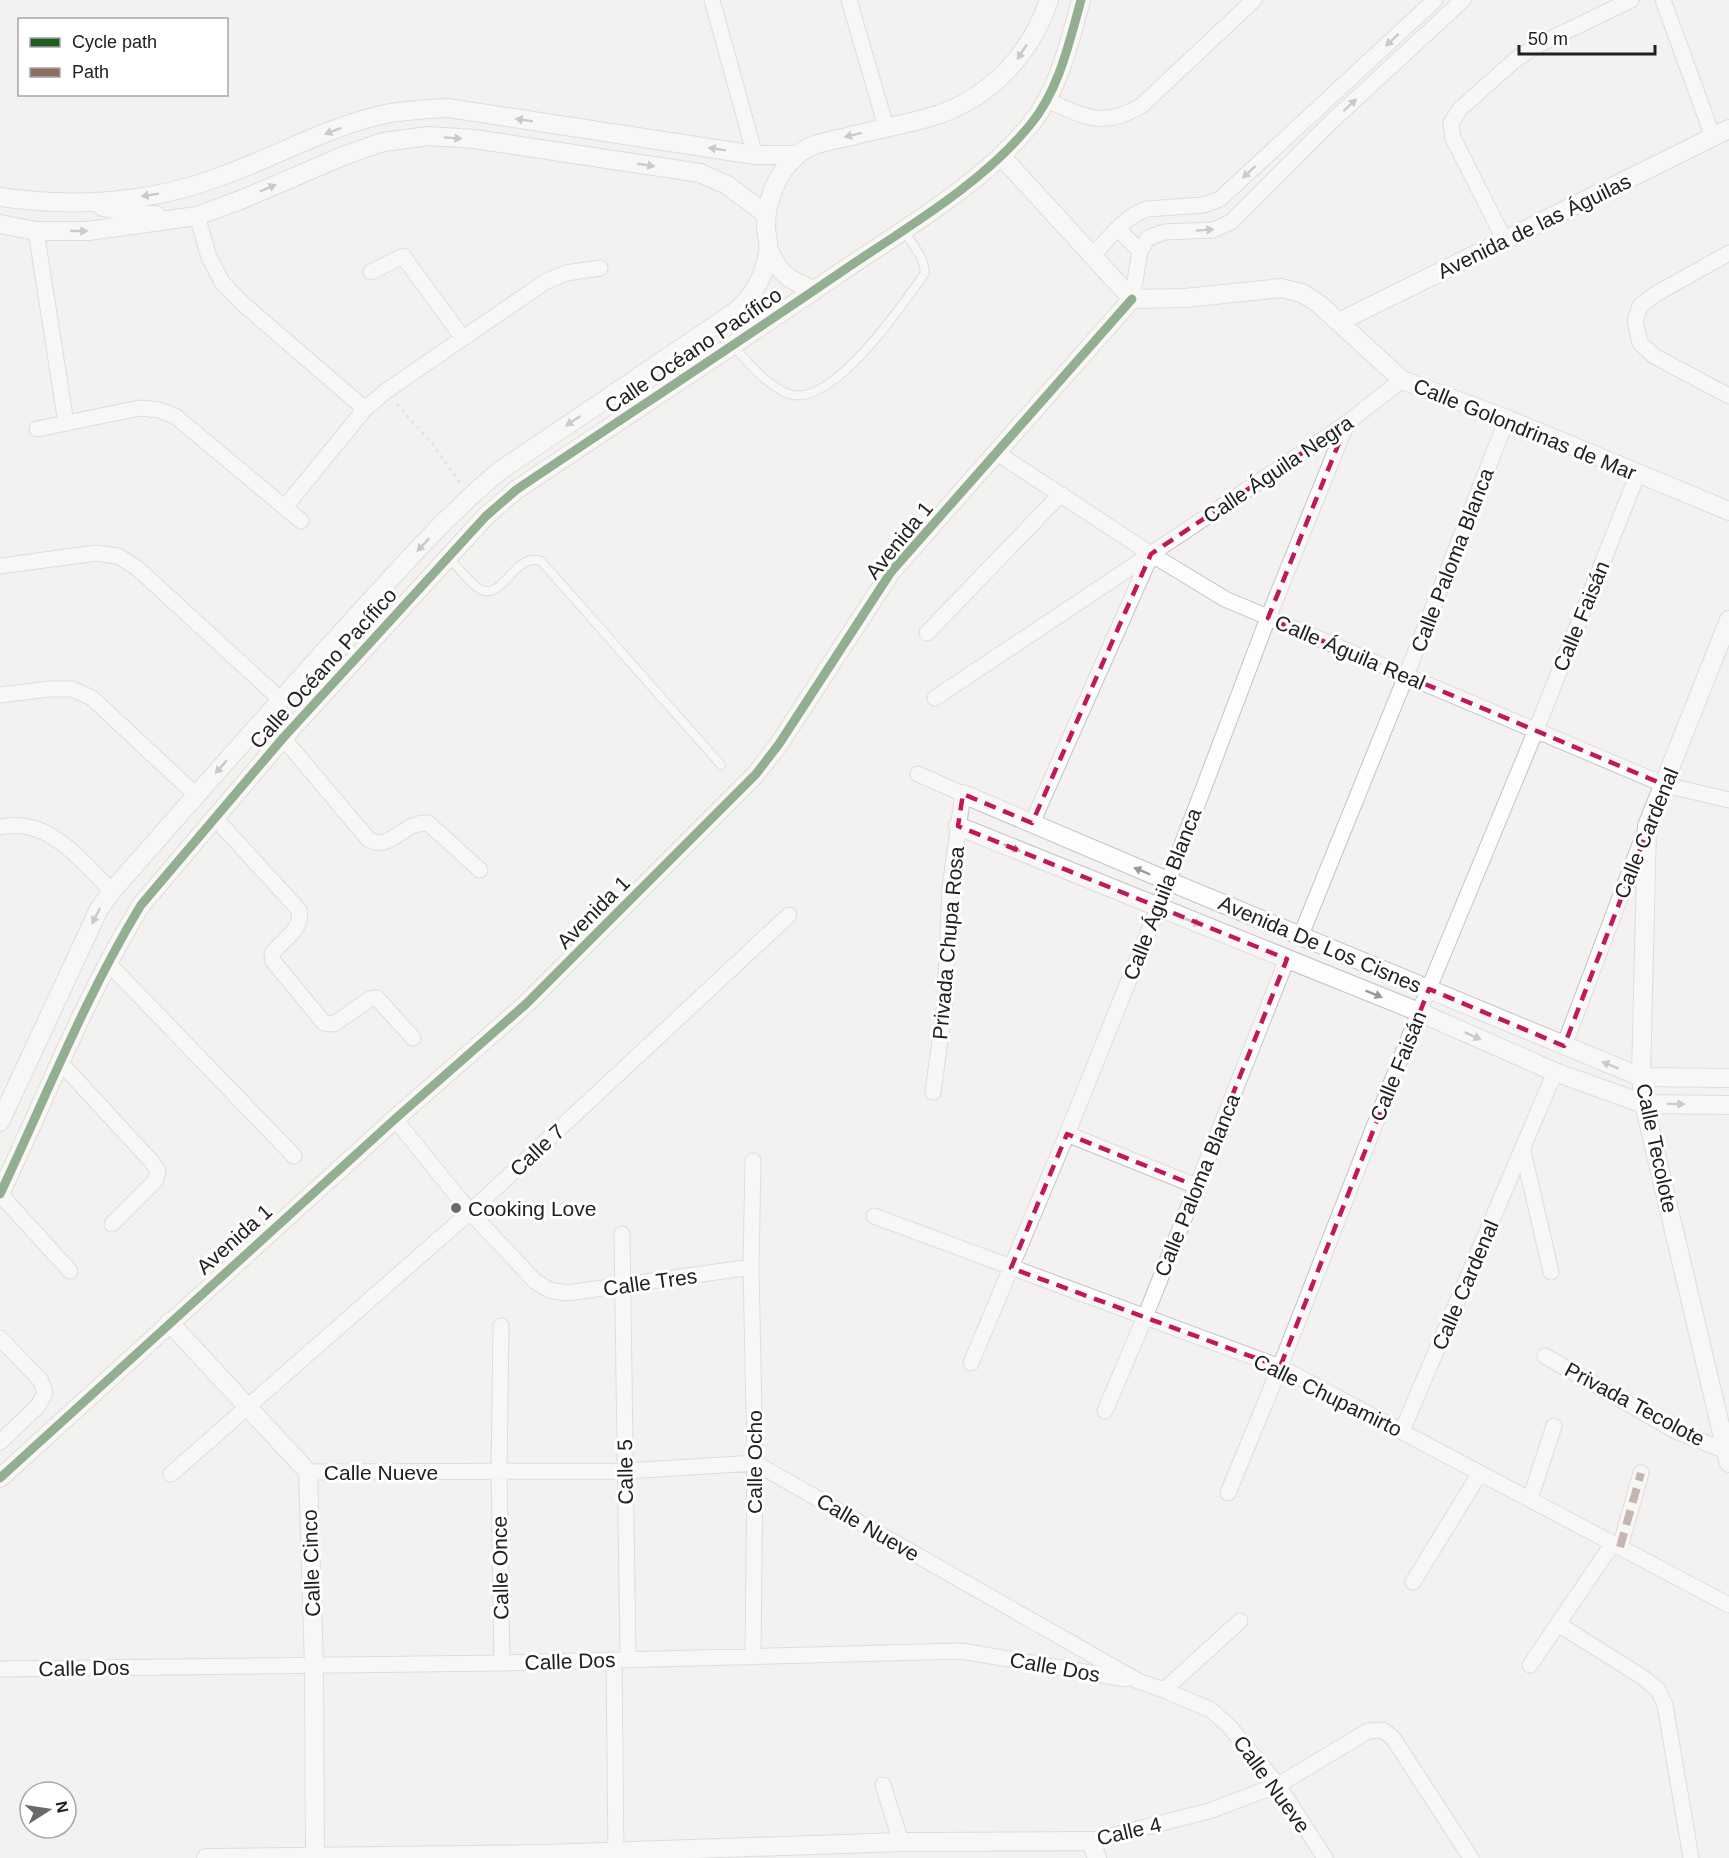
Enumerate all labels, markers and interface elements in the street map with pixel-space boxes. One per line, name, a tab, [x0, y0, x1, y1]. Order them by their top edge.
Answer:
legend	[18, 18, 228, 96]
scale bar	[1519, 18, 1656, 56]
text: 50 m	[1528, 29, 1568, 49]
text: Cycle path	[72, 32, 157, 52]
one-way arrow	[1385, 32, 1399, 46]
one-way arrow	[1017, 43, 1028, 60]
text: Path	[72, 62, 109, 82]
one-way arrow	[1343, 98, 1358, 112]
one-way arrow	[515, 115, 534, 124]
one-way arrow	[324, 126, 342, 136]
one-way arrow	[844, 131, 862, 141]
one-way arrow	[444, 133, 463, 143]
one-way arrow	[708, 145, 727, 154]
one-way arrow	[637, 161, 656, 170]
one-way arrow	[1241, 165, 1256, 179]
street label: Avenida de las Águilas	[1434, 169, 1634, 283]
one-way arrow	[259, 183, 277, 193]
one-way arrow	[140, 191, 159, 200]
one-way arrow	[1196, 225, 1215, 235]
one-way arrow	[69, 226, 88, 236]
street label: Calle Océano Pacífico	[600, 282, 786, 418]
street label: Calle Golondrinas de Mar	[1410, 374, 1640, 484]
street label: Calle Águila Negra	[1199, 410, 1357, 527]
one-way arrow	[565, 415, 581, 427]
street label: Calle Paloma Blanca	[1406, 465, 1498, 655]
street label: Avenida 1	[861, 497, 937, 583]
one-way arrow	[416, 537, 430, 552]
street label: Calle Faisán	[1548, 558, 1614, 674]
street label: Calle Océano Pacífico	[245, 583, 401, 753]
street label: Calle Águila Real	[1271, 610, 1429, 694]
one-way arrow	[214, 759, 228, 774]
street label: Calle Cardenal	[1609, 764, 1683, 902]
street label: Calle Águila Blanca	[1119, 805, 1205, 983]
one-way arrow	[1004, 844, 1022, 854]
street label: Privada Chupa Rosa	[928, 845, 968, 1041]
one-way arrow	[1134, 866, 1151, 875]
street label: Avenida 1	[552, 871, 634, 953]
street label: Avenida De Los Cisnes	[1215, 891, 1425, 997]
one-way arrow	[92, 907, 101, 924]
one-way arrow	[1184, 918, 1202, 927]
one-way arrow	[1366, 989, 1384, 999]
street label: Calle Faisán	[1365, 1008, 1431, 1124]
one-way arrow	[1464, 1031, 1481, 1040]
one-way arrow	[1601, 1060, 1619, 1069]
street label: Calle Tecolote	[1632, 1081, 1682, 1215]
street label: Calle Paloma Blanca	[1150, 1090, 1244, 1280]
one-way arrow	[1666, 1099, 1685, 1109]
street label: Calle 7	[505, 1119, 569, 1181]
place label: Cooking Love	[468, 1197, 596, 1220]
street label: Avenida 1	[192, 1199, 276, 1279]
marker: Cooking Love	[449, 1201, 463, 1215]
street label: Calle Cardenal	[1427, 1217, 1503, 1353]
street label: Calle Tres	[602, 1264, 698, 1300]
street label: Calle Chupamirto	[1250, 1349, 1406, 1441]
street label: Privada Tecolote	[1561, 1357, 1709, 1451]
street label: Calle Ocho	[743, 1410, 766, 1514]
street label: Calle 5	[613, 1439, 637, 1505]
street label: Calle Nueve	[324, 1461, 438, 1484]
street label: Calle Nueve	[813, 1488, 923, 1566]
street label: Calle Cinco	[298, 1509, 324, 1617]
street label: Calle Once	[488, 1516, 512, 1620]
street label: Calle Dos	[524, 1648, 616, 1674]
street label: Calle Dos	[1008, 1648, 1102, 1686]
street label: Calle Dos	[38, 1656, 130, 1680]
street label: Calle Nueve	[1229, 1731, 1315, 1837]
north arrow	[18, 1780, 78, 1840]
text: N	[53, 1800, 72, 1814]
street label: Calle 4	[1095, 1812, 1164, 1850]

